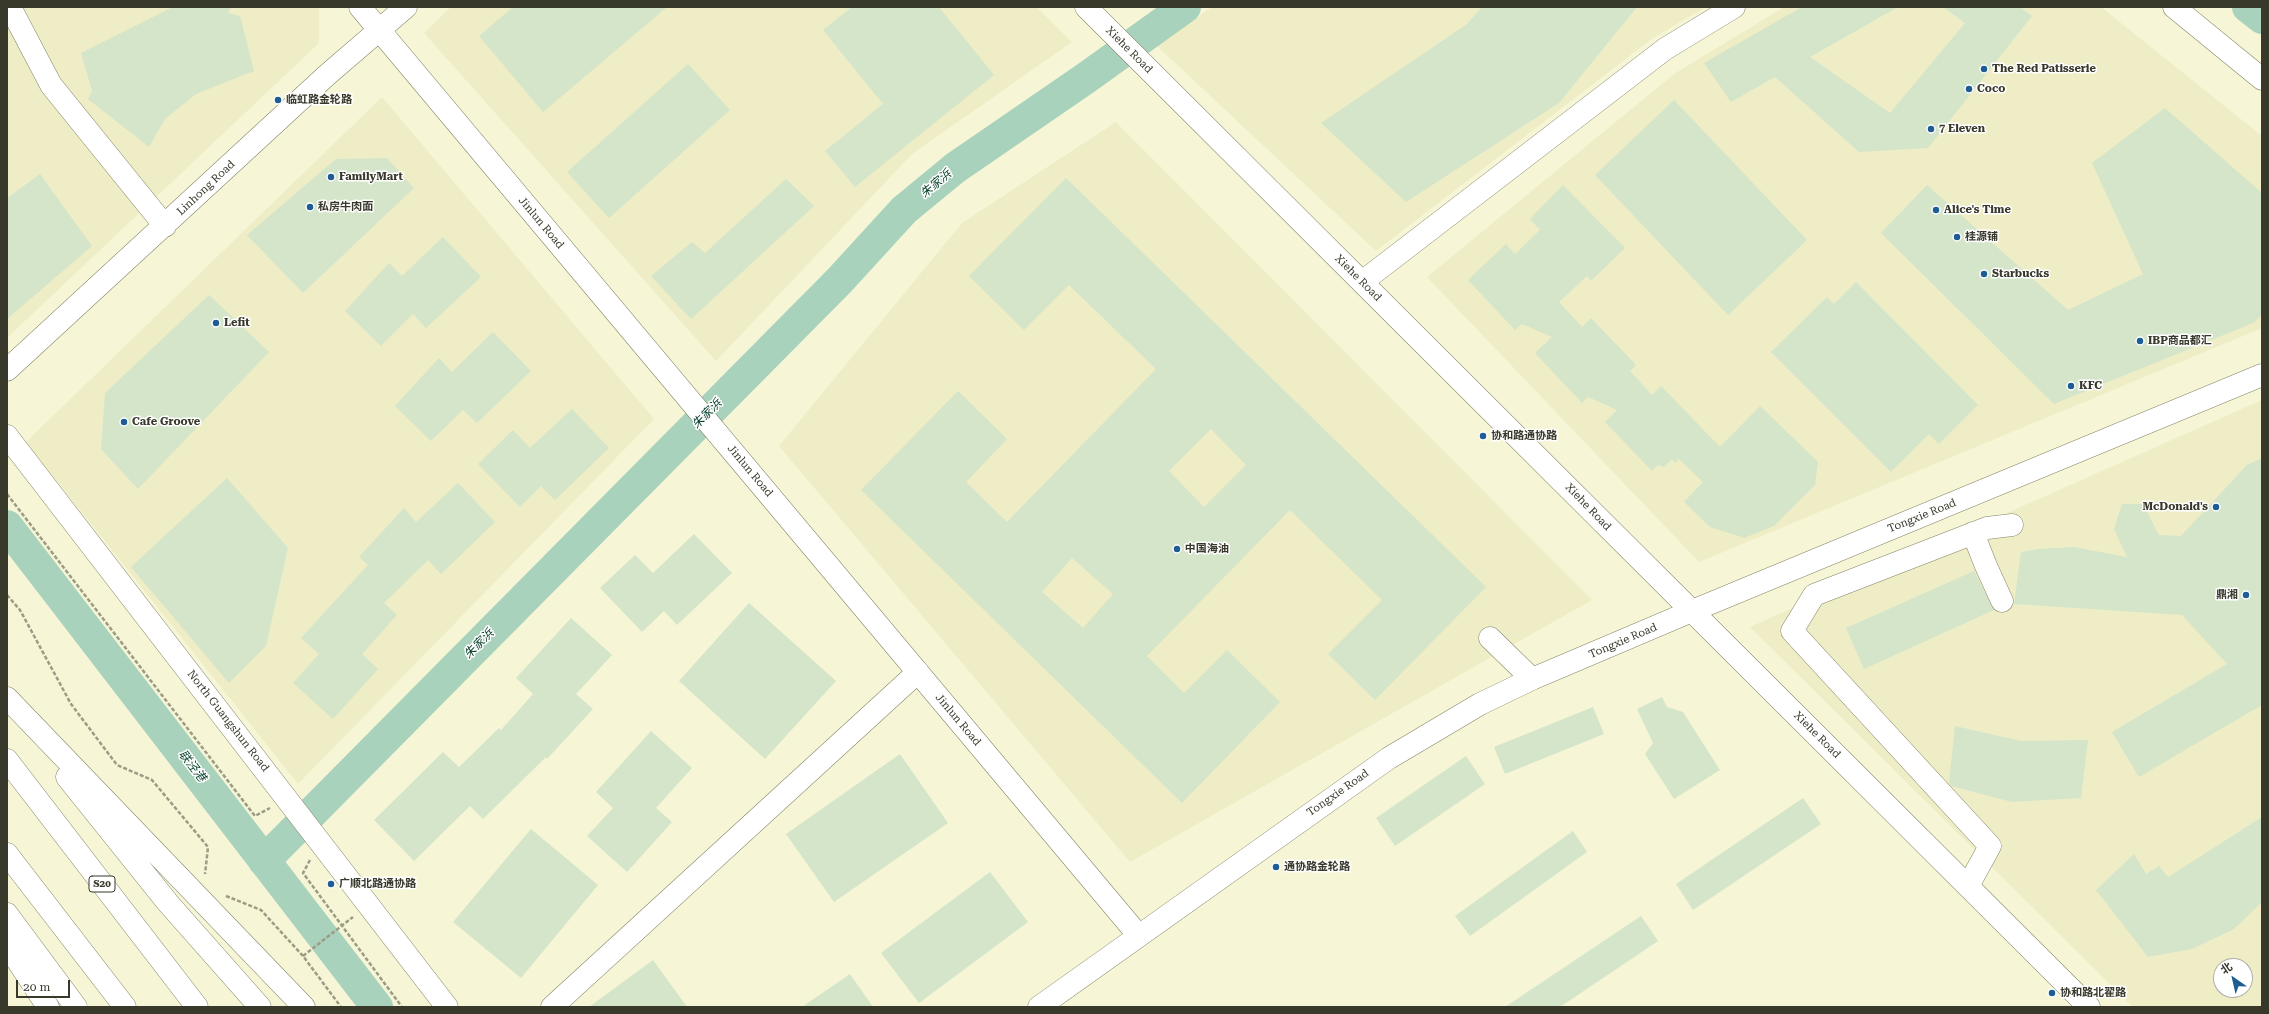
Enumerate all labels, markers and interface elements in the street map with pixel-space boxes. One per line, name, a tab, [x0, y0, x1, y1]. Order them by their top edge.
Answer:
street label: Xiehe Road	[1103, 24, 1155, 76]
place label: The Red Patisserie	[1992, 62, 2096, 76]
marker: The Red Patisserie	[1979, 64, 1989, 74]
place label: Coco	[1977, 82, 2005, 96]
marker: Coco	[1964, 84, 1974, 94]
place label: 临虹路金轮路	[286, 93, 352, 107]
marker: 临虹路金轮路	[273, 95, 283, 105]
place label: 7 Eleven	[1939, 122, 1985, 136]
marker: 7 Eleven	[1926, 124, 1936, 134]
street label: Linhong Road	[174, 158, 238, 218]
water label: 朱家浜	[918, 167, 954, 201]
place label: FamilyMart	[339, 170, 403, 184]
marker: FamilyMart	[326, 172, 336, 182]
street label: Jinlun Road	[515, 194, 567, 252]
place label: 私房牛肉面	[318, 200, 373, 214]
marker: 私房牛肉面	[305, 202, 315, 212]
place label: Alice's Time	[1944, 203, 2011, 217]
marker: Alice's Time	[1931, 205, 1941, 215]
place label: 桂源铺	[1965, 230, 1998, 244]
marker: 桂源铺	[1952, 232, 1962, 242]
street label: Xiehe Road	[1332, 252, 1384, 304]
place label: Starbucks	[1992, 267, 2049, 281]
marker: Starbucks	[1979, 269, 1989, 279]
place label: Lefit	[224, 316, 250, 330]
marker: Lefit	[211, 318, 221, 328]
place label: IBP商品都汇	[2148, 334, 2212, 348]
marker: IBP商品都汇	[2135, 336, 2145, 346]
place label: KFC	[2079, 379, 2102, 393]
marker: KFC	[2066, 381, 2076, 391]
water label: 朱家浜	[689, 396, 725, 432]
place label: Cafe Groove	[132, 415, 200, 429]
marker: Cafe Groove	[119, 417, 129, 427]
place label: 协和路通协路	[1491, 429, 1557, 443]
marker: 协和路通协路	[1478, 431, 1488, 441]
street label: Jinlun Road	[724, 442, 776, 500]
street label: Xiehe Road	[1562, 481, 1614, 533]
street label: Tongxie Road	[1886, 496, 1958, 536]
place label: McDonald's	[2142, 500, 2208, 514]
marker: McDonald's	[2211, 502, 2221, 512]
place label: 中国海油	[1185, 542, 1229, 556]
marker: 中国海油	[1172, 544, 1182, 554]
place label: 鼎湘	[2216, 588, 2238, 602]
marker: 鼎湘	[2241, 590, 2251, 600]
street label: Tongxie Road	[1587, 621, 1659, 661]
water label: 朱家浜	[461, 626, 497, 662]
street label: North Guangshun Road	[184, 668, 272, 774]
street label: Jinlun Road	[932, 691, 984, 749]
street label: Xiehe Road	[1791, 709, 1843, 761]
water label: 联泾港	[175, 747, 209, 785]
street label: Tongxie Road	[1304, 767, 1372, 819]
place label: 通协路金轮路	[1284, 860, 1350, 874]
marker: 通协路金轮路	[1271, 862, 1281, 872]
road number: S20	[89, 876, 115, 892]
place label: 广顺北路通协路	[339, 877, 416, 891]
marker: 广顺北路通协路	[326, 879, 336, 889]
north arrow	[2213, 958, 2253, 998]
text: 北	[2218, 960, 2235, 977]
scale bar	[18, 972, 72, 998]
text: 20 m	[23, 980, 50, 994]
place label: 协和路北翟路	[2060, 986, 2126, 1000]
marker: 协和路北翟路	[2047, 988, 2057, 998]

